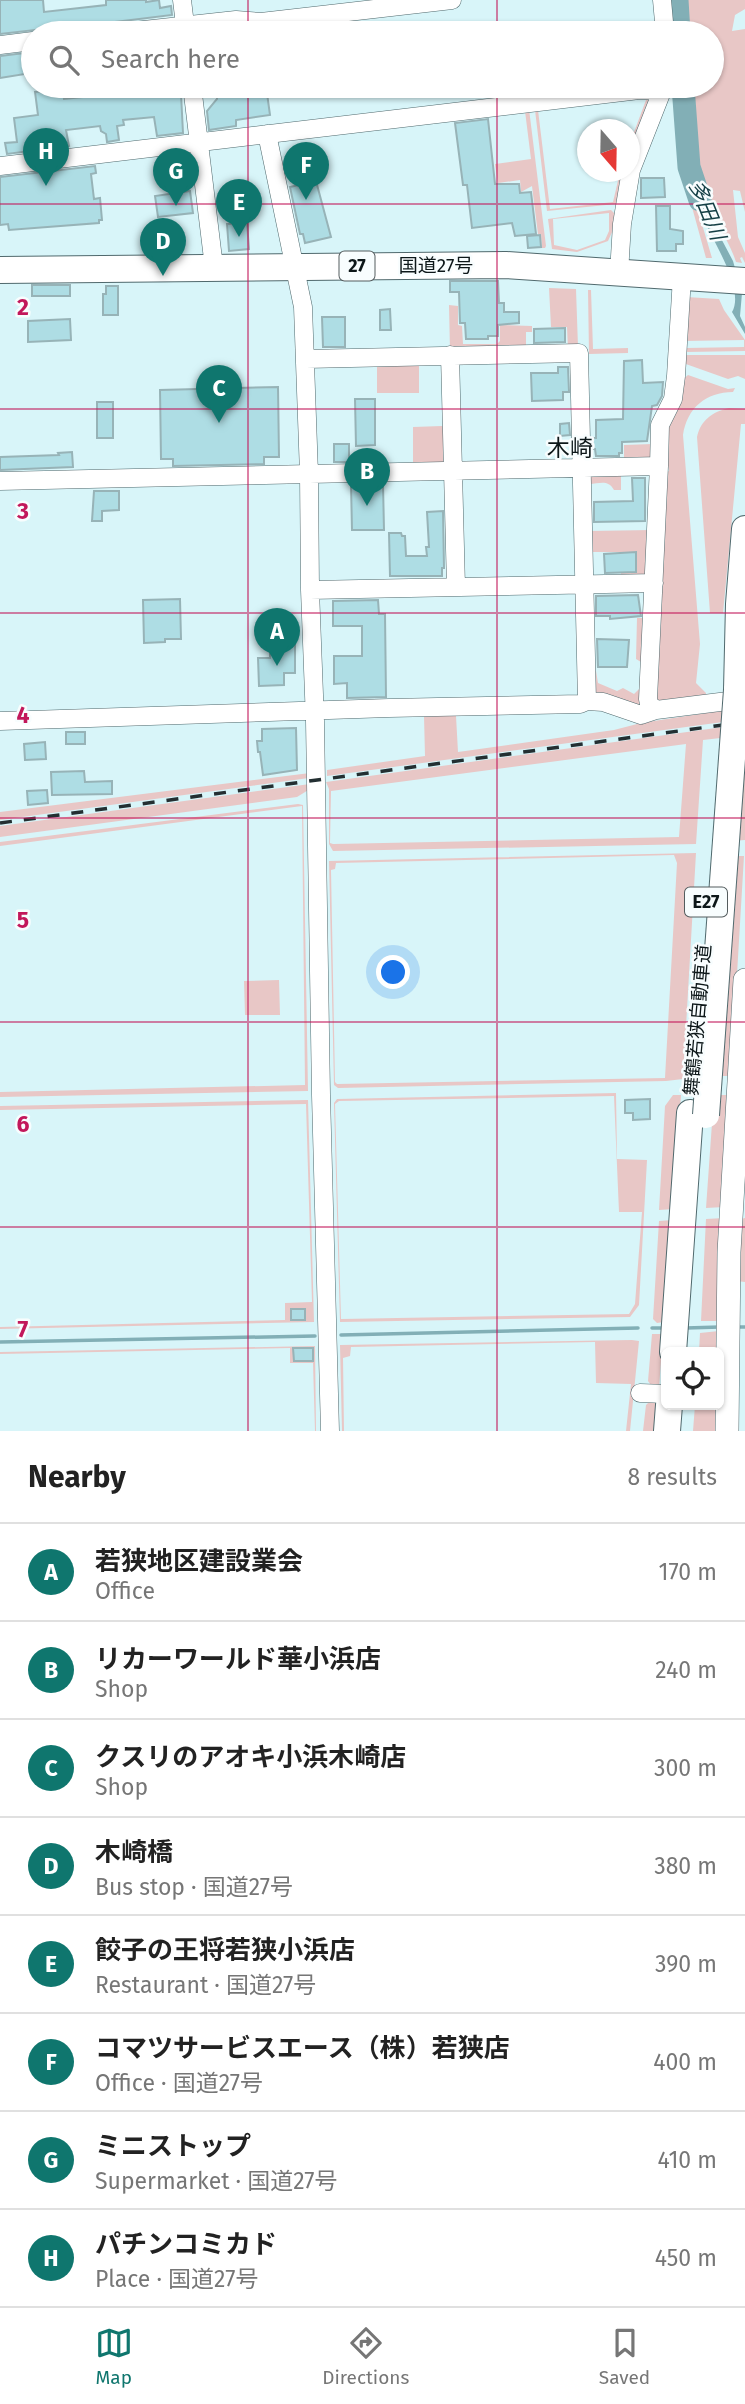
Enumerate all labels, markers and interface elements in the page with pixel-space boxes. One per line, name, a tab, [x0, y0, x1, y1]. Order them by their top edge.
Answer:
search box	[21, 21, 724, 98]
icon: search	[45, 41, 83, 79]
text: Search here	[101, 44, 240, 75]
north arrow	[577, 119, 640, 182]
pin: H	[23, 128, 69, 186]
pin: F	[283, 142, 329, 200]
pin: G	[153, 148, 199, 206]
water label: 多田川	[683, 176, 732, 246]
pin: E	[216, 179, 262, 237]
pin: D	[140, 218, 186, 276]
road number: 27	[340, 252, 374, 280]
street label: 国道27号	[399, 254, 473, 277]
text: 2	[17, 293, 29, 321]
pin: C	[196, 365, 242, 423]
district label: 木崎	[547, 434, 593, 462]
pin: B	[344, 448, 390, 506]
text: 3	[16, 497, 29, 525]
pin: A	[254, 608, 300, 666]
text: 4	[17, 701, 30, 729]
road number: E27	[685, 888, 727, 917]
text: 5	[17, 906, 29, 934]
street label: 舞鶴若狭自動車道	[679, 943, 716, 1097]
your location	[376, 955, 410, 989]
text: 6	[17, 1110, 30, 1138]
text: 7	[18, 1315, 29, 1343]
map controls	[661, 1347, 724, 1410]
button: locate	[661, 1347, 724, 1410]
text: Nearby	[28, 1459, 126, 1495]
text: 8 results	[628, 1463, 717, 1491]
text: 若狭地区建設業会	[95, 1546, 303, 1577]
text: A	[44, 1558, 58, 1586]
text: 170 m	[658, 1558, 717, 1586]
text: Office	[95, 1577, 155, 1605]
text: リカーワールド華小浜店	[95, 1644, 381, 1675]
text: B	[44, 1656, 58, 1684]
text: 240 m	[655, 1656, 717, 1684]
text: Shop	[95, 1675, 148, 1703]
text: クスリのアオキ小浜木崎店	[95, 1742, 406, 1773]
text: C	[44, 1754, 58, 1782]
text: 300 m	[654, 1754, 717, 1782]
text: Shop	[95, 1773, 148, 1801]
text: 木崎橋	[95, 1837, 173, 1868]
text: D	[44, 1852, 58, 1880]
text: 380 m	[654, 1852, 717, 1880]
text: Bus stop · 国道27号	[95, 1873, 293, 1901]
text: 餃子の王将若狭小浜店	[95, 1935, 355, 1966]
text: E	[45, 1950, 57, 1978]
text: 390 m	[655, 1950, 717, 1978]
text: Restaurant · 国道27号	[95, 1971, 316, 1999]
text: コマツサービスエース（株）若狭店	[95, 2033, 510, 2064]
text: F	[45, 2048, 57, 2076]
text: 400 m	[653, 2048, 717, 2076]
text: Office · 国道27号	[95, 2069, 263, 2097]
text: ミニストップ	[95, 2131, 251, 2162]
text: G	[44, 2146, 58, 2174]
text: 410 m	[657, 2146, 717, 2174]
text: Supermarket · 国道27号	[95, 2167, 338, 2195]
text: パチンコミカド	[95, 2229, 277, 2260]
text: H	[43, 2244, 59, 2272]
text: 450 m	[655, 2244, 717, 2272]
text: Place · 国道27号	[95, 2265, 258, 2293]
tab: Map	[95, 2324, 133, 2389]
tab: Directions	[322, 2324, 409, 2389]
tab: Saved	[599, 2324, 650, 2389]

